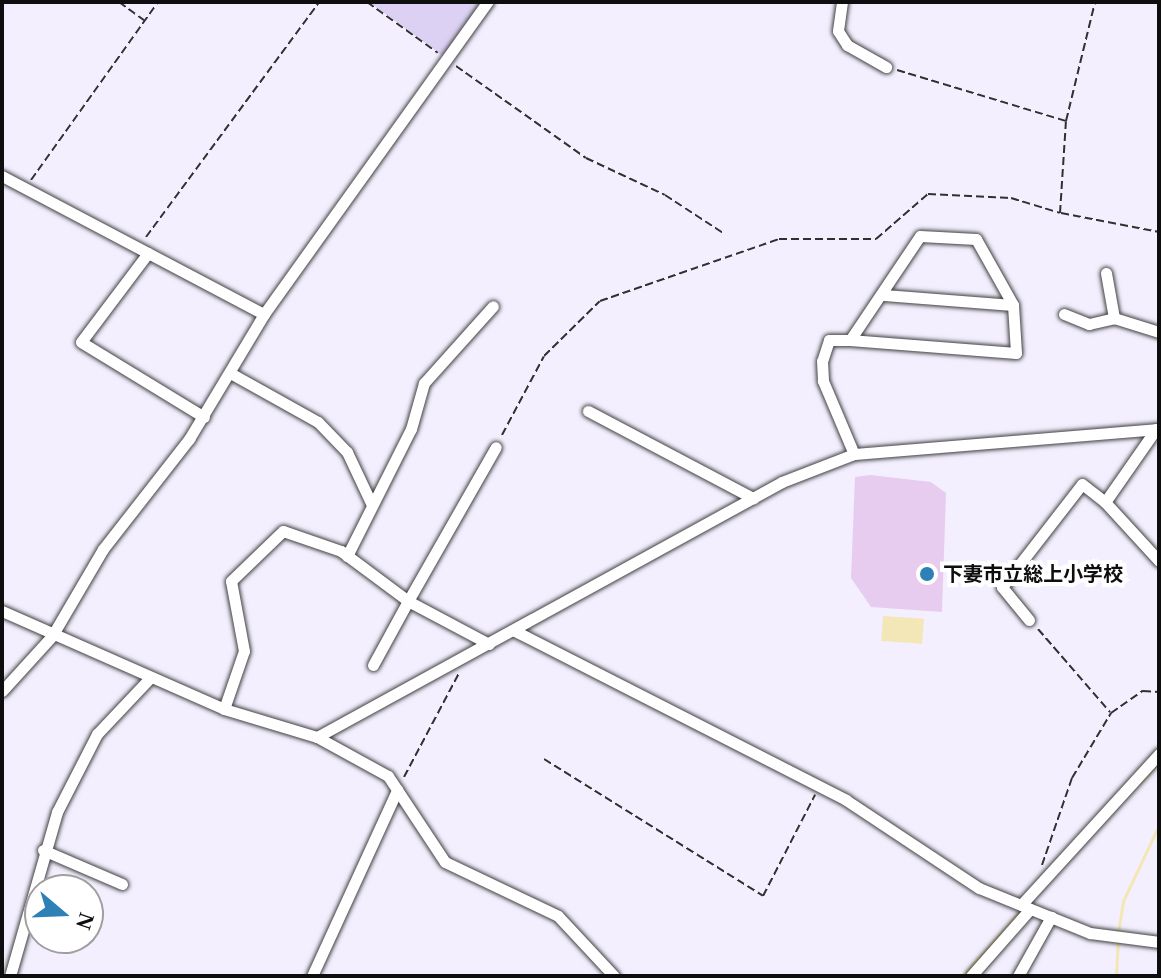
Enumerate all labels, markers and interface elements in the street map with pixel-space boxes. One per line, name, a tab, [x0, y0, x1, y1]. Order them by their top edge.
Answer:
place label: 下妻市立総上小学校	[943, 562, 1123, 586]
marker: 下妻市立総上小学校	[918, 565, 936, 583]
north arrow	[24, 874, 104, 954]
text: N	[71, 910, 100, 933]

